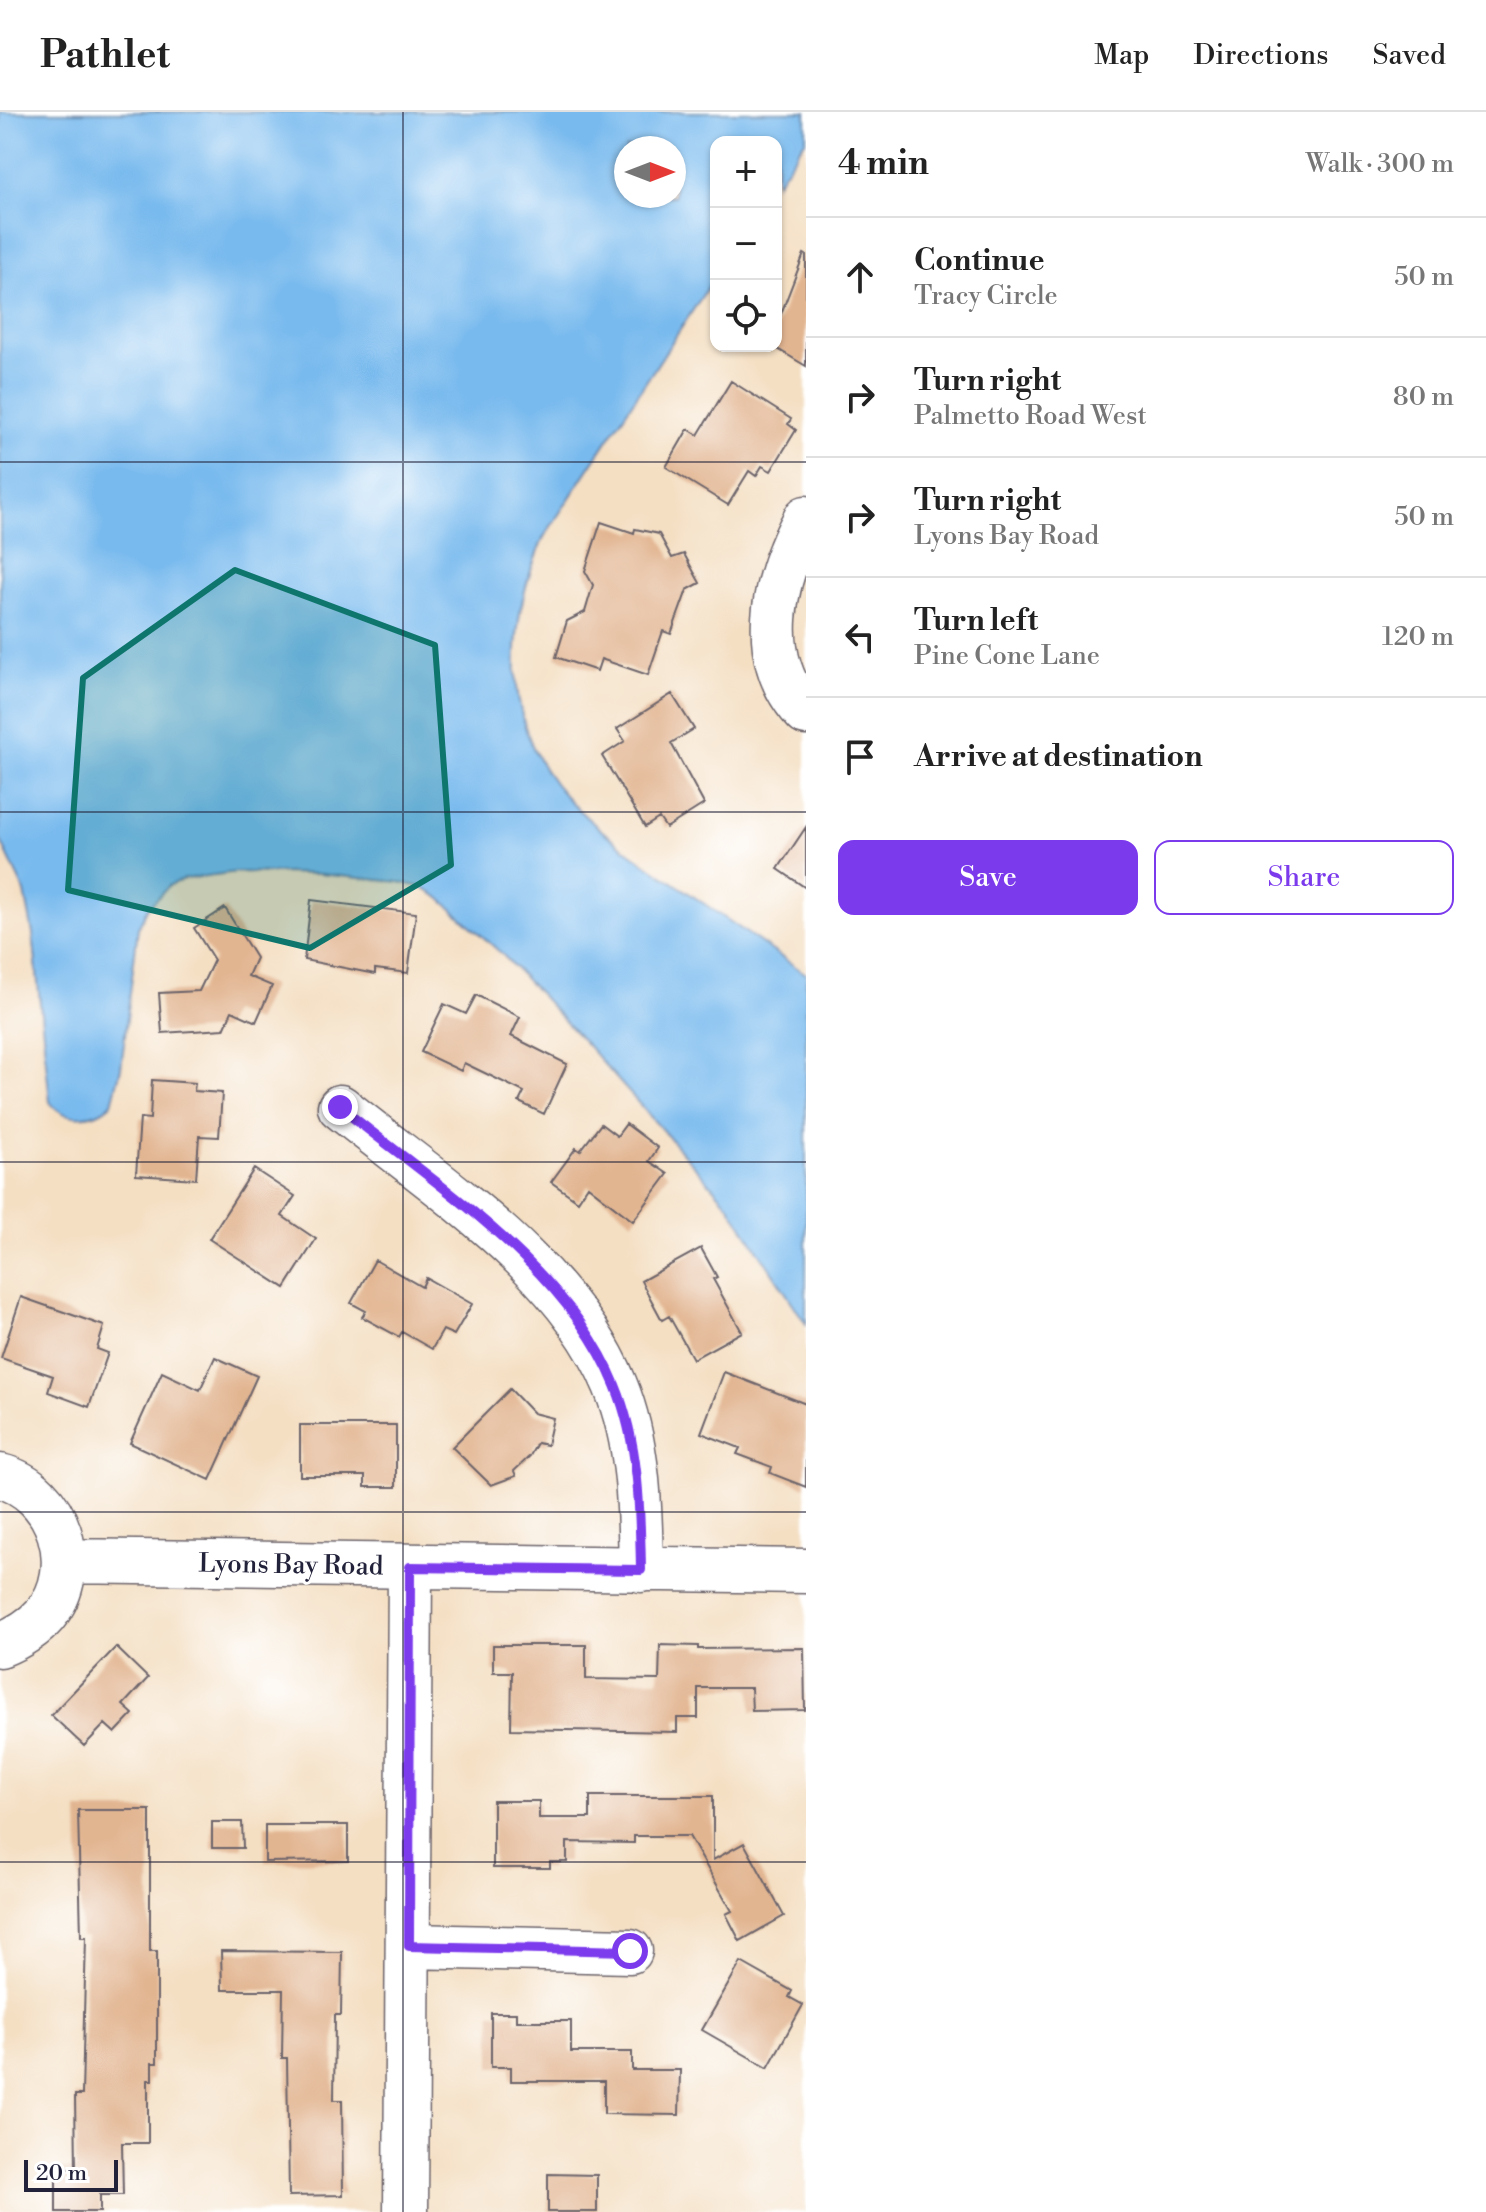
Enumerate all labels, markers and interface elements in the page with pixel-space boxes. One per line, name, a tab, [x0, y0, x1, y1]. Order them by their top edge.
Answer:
text: Pathlet	[40, 32, 170, 79]
text: Map	[1094, 38, 1149, 73]
text: Directions	[1193, 38, 1328, 73]
text: Saved	[1372, 38, 1446, 73]
north arrow	[614, 136, 686, 208]
map controls	[710, 136, 782, 352]
button: +	[710, 136, 782, 208]
text: 4 min	[838, 143, 929, 185]
text: Walk · 300 m	[1306, 148, 1454, 180]
button: −	[710, 208, 782, 280]
text: Continue	[914, 242, 1045, 280]
icon: ahead	[838, 255, 882, 299]
text: 50 m	[1394, 261, 1454, 293]
button: locate	[710, 280, 782, 352]
text: Tracy Circle	[914, 280, 1058, 312]
text: Turn right	[914, 362, 1061, 400]
icon: right	[838, 375, 882, 419]
text: 80 m	[1393, 381, 1454, 413]
text: Palmetto Road West	[914, 400, 1147, 432]
text: Turn right	[914, 482, 1061, 520]
icon: right	[838, 495, 882, 539]
text: 50 m	[1394, 501, 1454, 533]
text: Lyons Bay Road	[914, 520, 1099, 552]
text: Turn left	[914, 602, 1038, 640]
icon: left	[838, 615, 882, 659]
text: 120 m	[1382, 621, 1454, 653]
text: Pine Cone Lane	[914, 640, 1100, 672]
icon: arrive	[838, 735, 882, 779]
text: Arrive at destination	[914, 738, 1203, 776]
button: Save	[838, 840, 1138, 915]
button: Share	[1154, 840, 1454, 915]
route end	[322, 1089, 358, 1125]
street label: Lyons Bay Road	[198, 1547, 384, 1583]
route start	[612, 1933, 648, 1969]
scale bar	[24, 2156, 118, 2192]
text: 20 m	[36, 2160, 87, 2187]

